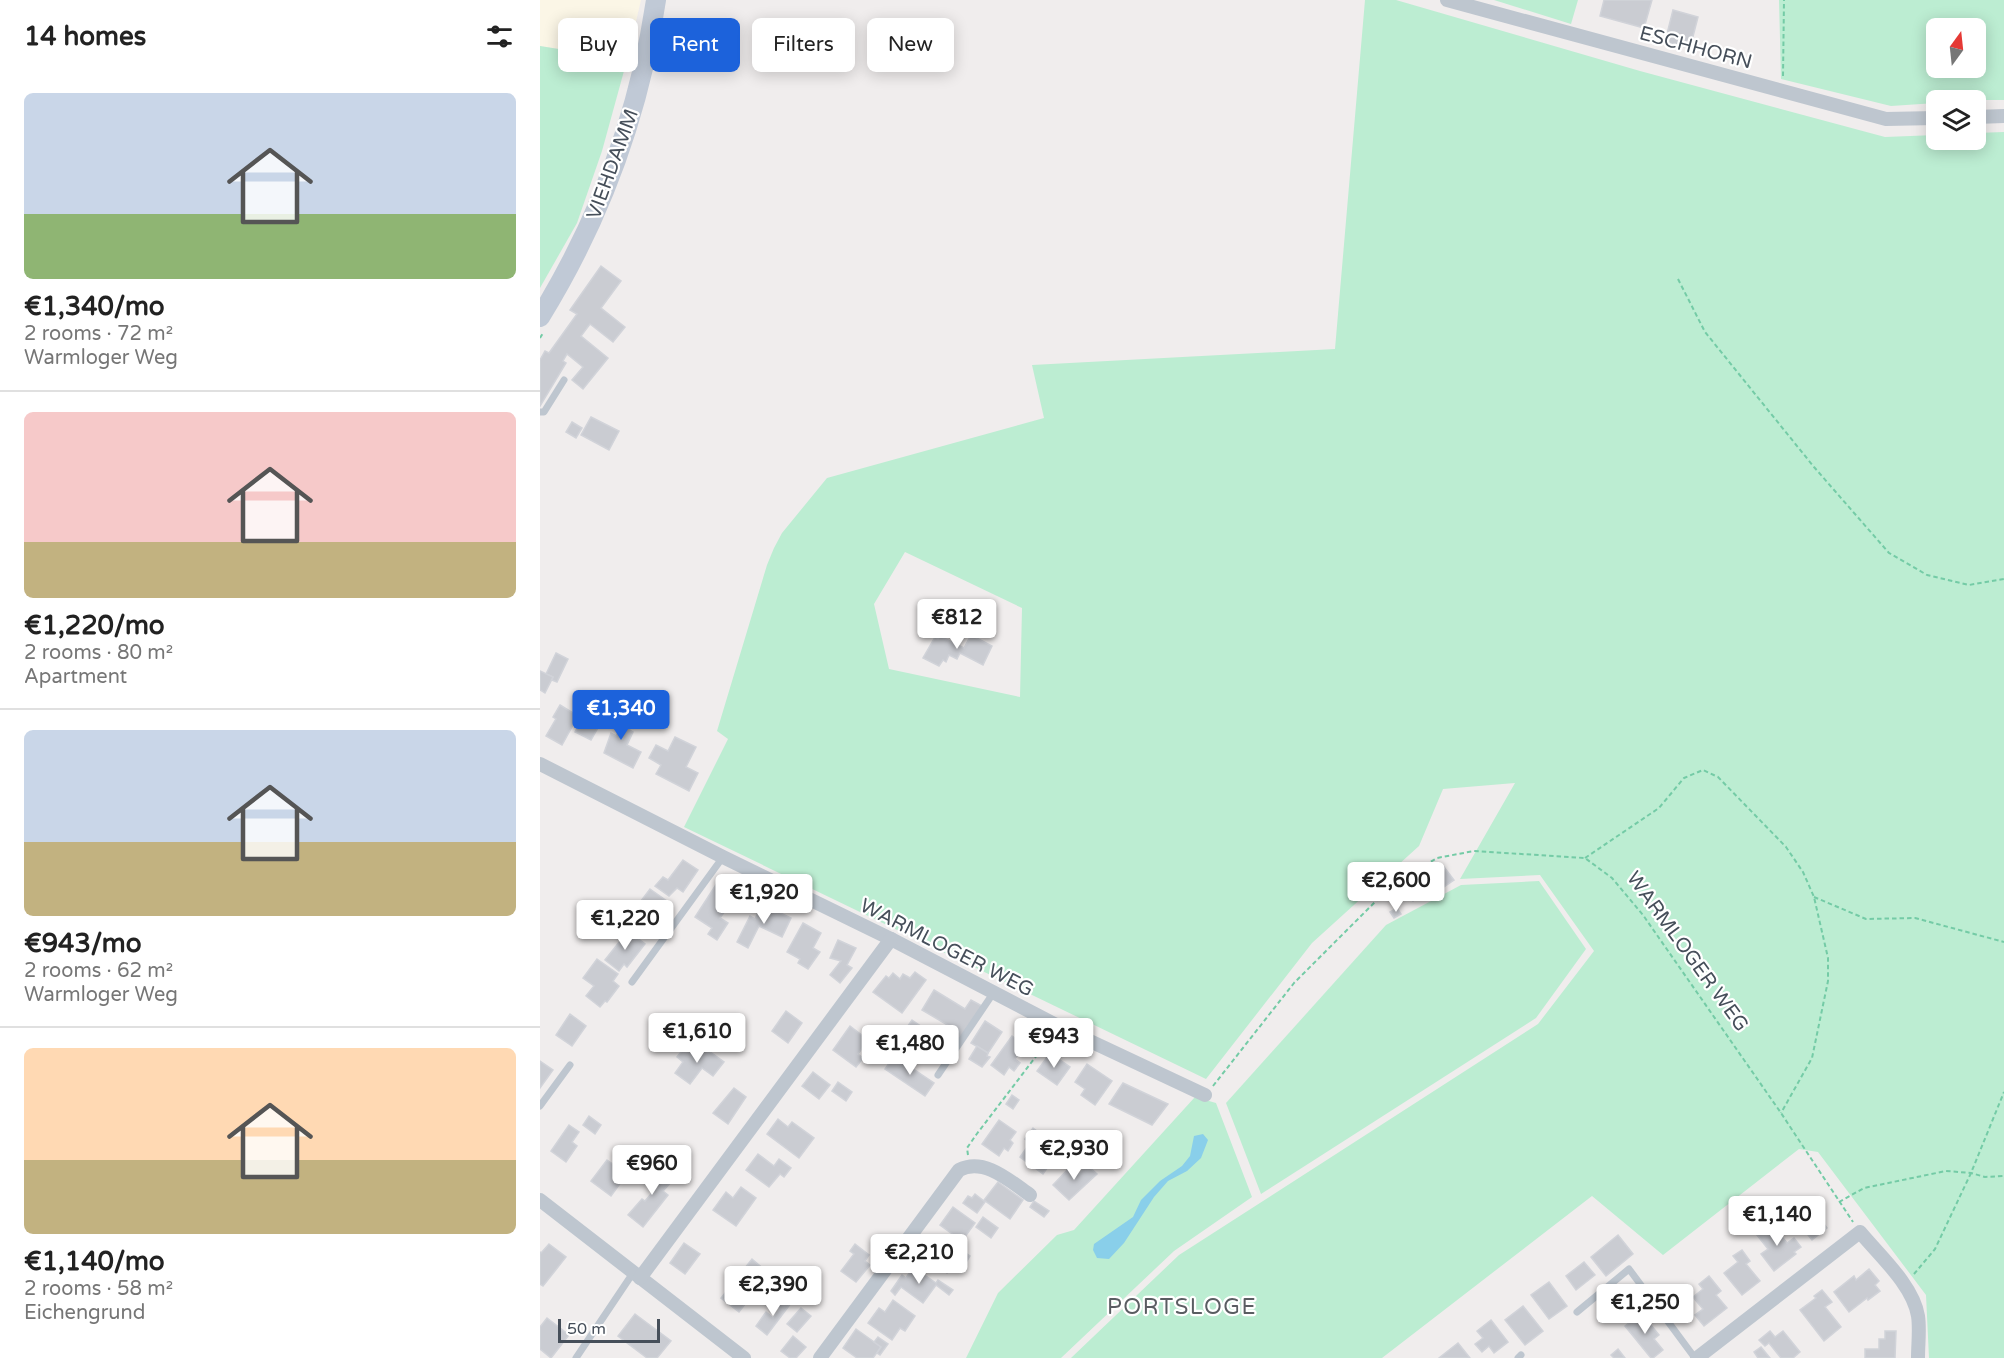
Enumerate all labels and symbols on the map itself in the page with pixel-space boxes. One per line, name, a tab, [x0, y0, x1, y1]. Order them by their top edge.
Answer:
north arrow	[1926, 18, 1986, 78]
street label: ESCHHORN	[1637, 21, 1755, 75]
street label: VIEHDAMM	[582, 106, 644, 223]
pin: €812	[921, 599, 993, 650]
pin: €1,340	[572, 690, 670, 741]
pin: €2,600	[1347, 862, 1445, 913]
street label: WARMLOGER WEG	[1621, 867, 1753, 1036]
pin: €1,920	[715, 874, 813, 925]
street label: WARMLOGER WEG	[856, 894, 1037, 1002]
pin: €1,220	[576, 900, 674, 951]
pin: €1,610	[648, 1013, 746, 1064]
pin: €943	[1018, 1018, 1090, 1069]
pin: €1,480	[861, 1025, 959, 1076]
pin: €2,930	[1025, 1130, 1123, 1181]
pin: €960	[616, 1145, 688, 1196]
pin: €1,140	[1728, 1196, 1826, 1247]
pin: €2,210	[870, 1234, 968, 1285]
pin: €2,390	[724, 1266, 822, 1317]
pin: €1,250	[1596, 1284, 1694, 1335]
district label: PORTSLOGE	[1107, 1294, 1257, 1320]
scale bar	[558, 1316, 660, 1344]

